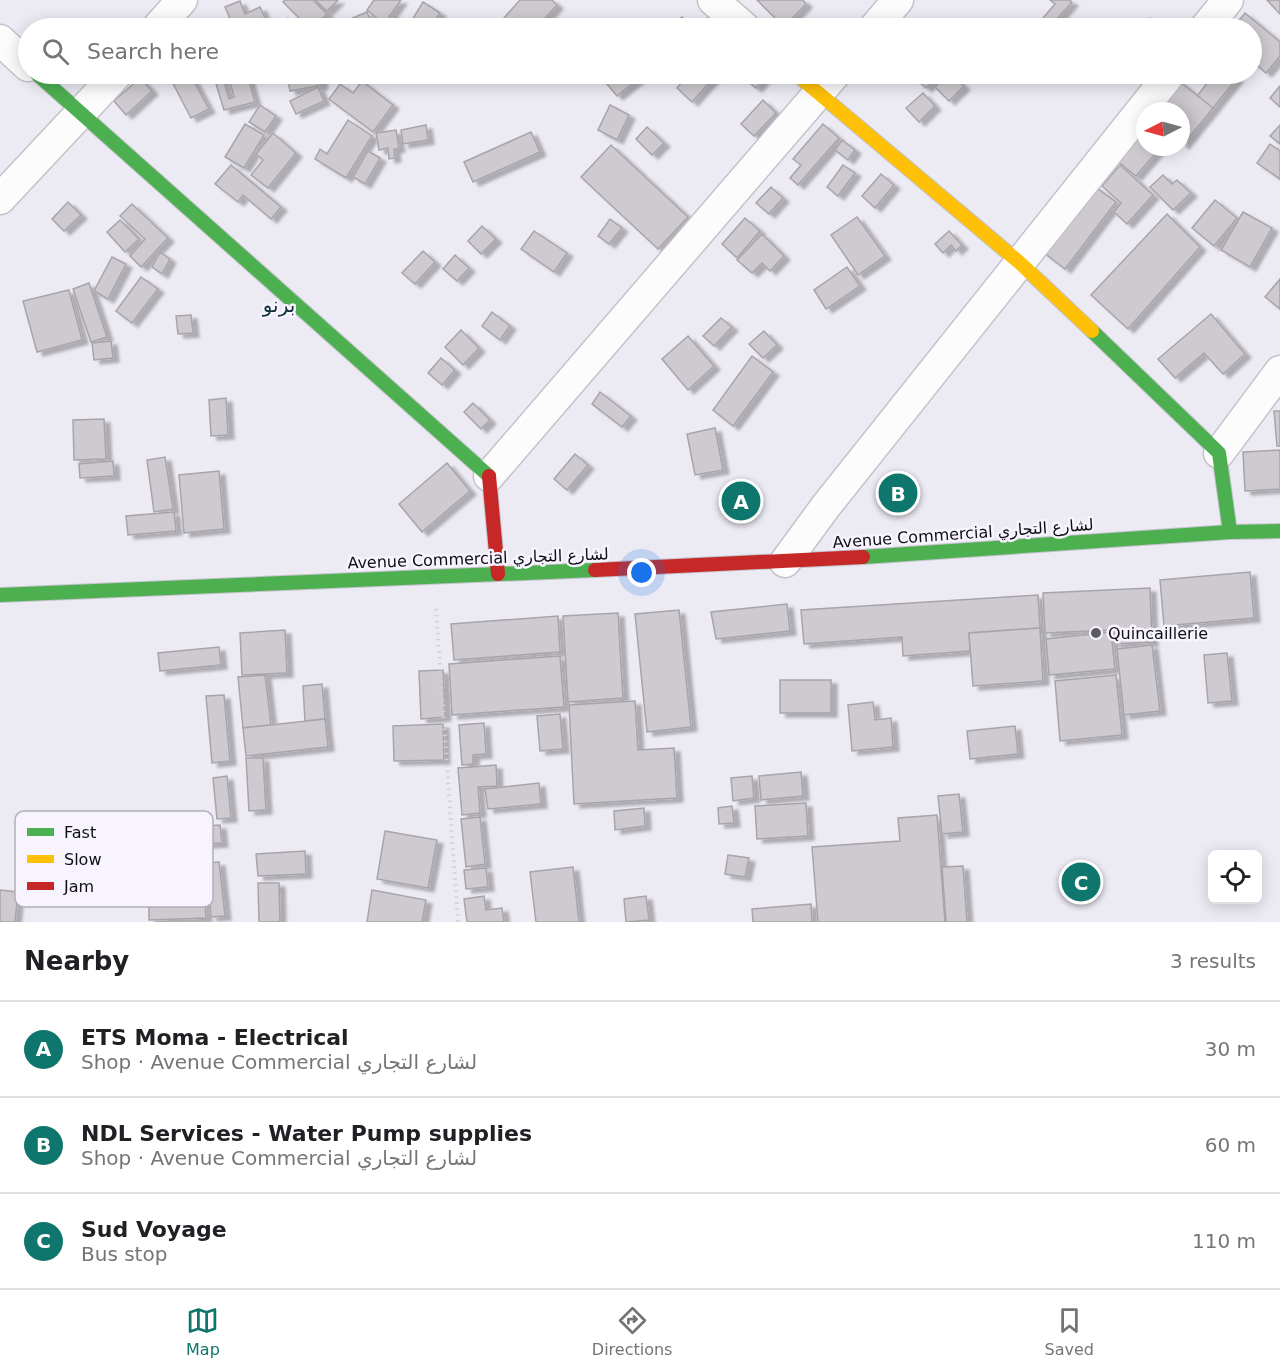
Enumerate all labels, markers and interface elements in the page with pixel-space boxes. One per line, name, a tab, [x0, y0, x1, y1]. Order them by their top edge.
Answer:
search box	[18, 18, 1262, 84]
icon: search	[39, 35, 72, 68]
text: Search here	[87, 39, 219, 64]
north arrow	[1136, 102, 1190, 156]
district label: برنو	[262, 293, 295, 317]
pin: B	[878, 470, 918, 516]
pin: A	[722, 478, 760, 524]
street label: Avenue Commercial لشارع التجاري	[832, 515, 1094, 553]
street label: Avenue Commercial لشارع التجاري	[347, 544, 609, 574]
your location	[627, 558, 656, 587]
place label: Quincaillerie	[1108, 624, 1208, 643]
marker: Quincaillerie	[1089, 626, 1103, 640]
legend	[15, 811, 213, 907]
text: Fast	[64, 823, 96, 842]
text: Slow	[64, 850, 101, 869]
map controls	[1208, 850, 1262, 904]
button: locate	[1208, 850, 1262, 904]
pin: C	[1062, 860, 1100, 904]
text: Jam	[63, 877, 94, 896]
text: Nearby	[24, 946, 129, 976]
text: 3 results	[1170, 949, 1256, 973]
text: ETS Moma - Electrical	[81, 1025, 349, 1050]
text: A	[36, 1037, 51, 1061]
text: 30 m	[1205, 1037, 1256, 1061]
text: Shop · Avenue Commercial لشارع التجاري	[81, 1050, 477, 1074]
text: NDL Services - Water Pump supplies	[81, 1121, 532, 1146]
text: B	[36, 1133, 51, 1157]
text: 60 m	[1205, 1133, 1256, 1157]
text: Shop · Avenue Commercial لشارع التجاري	[81, 1146, 477, 1170]
text: Sud Voyage	[81, 1217, 227, 1242]
text: C	[36, 1229, 51, 1253]
text: 110 m	[1192, 1229, 1256, 1253]
text: Bus stop	[81, 1242, 167, 1266]
tab: Map	[186, 1304, 220, 1359]
tab: Directions	[592, 1304, 672, 1359]
tab: Saved	[1045, 1304, 1094, 1359]

